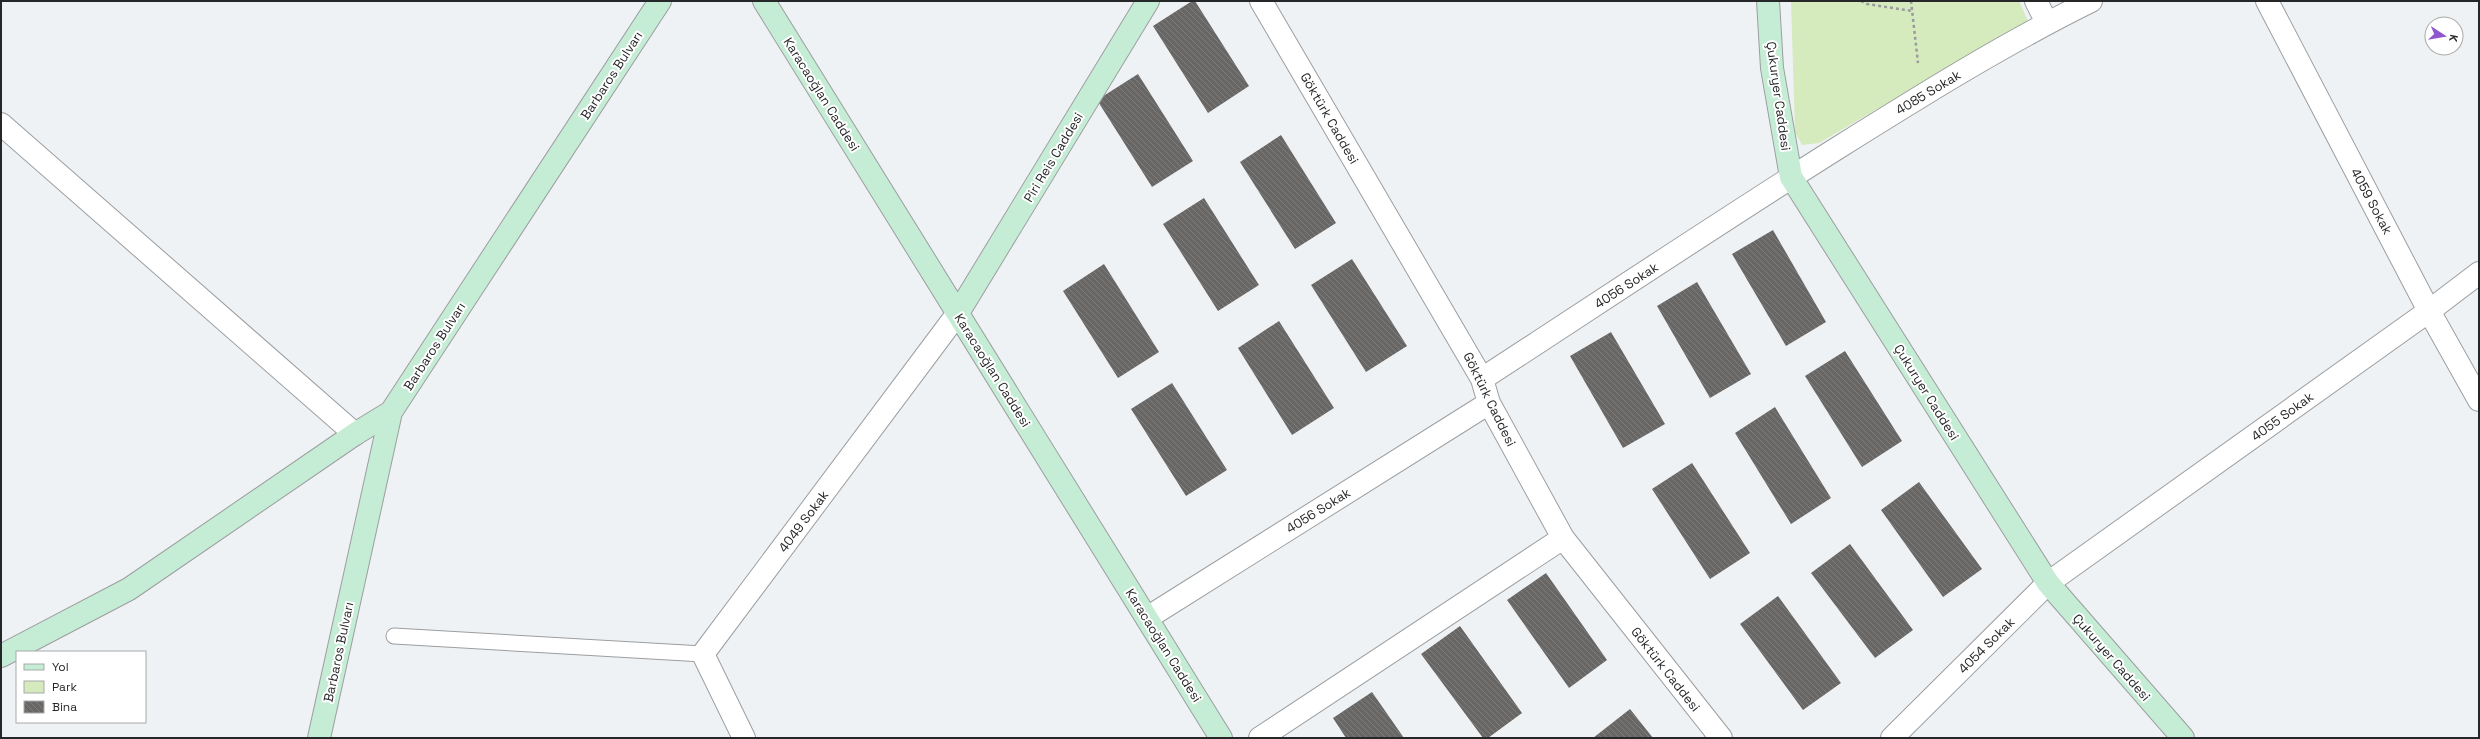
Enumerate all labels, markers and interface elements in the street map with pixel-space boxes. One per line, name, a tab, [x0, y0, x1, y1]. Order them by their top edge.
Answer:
north arrow	[2424, 16, 2464, 56]
street label: Barbaros Bulvarı	[577, 28, 646, 123]
text: K	[2446, 33, 2461, 43]
street label: Karacaoğlan Caddesi	[780, 34, 863, 154]
street label: Çukuryer Caddesi	[1762, 40, 1795, 152]
street label: 4085 Sokak	[1893, 66, 1964, 119]
street label: Göktürk Caddesi	[1296, 69, 1363, 167]
street label: Piri Reis Caddesi	[1020, 109, 1087, 205]
street label: 4059 Sokak	[2347, 165, 2396, 237]
street label: 4056 Sokak	[1591, 258, 1661, 312]
street label: Barbaros Bulvarı	[400, 299, 469, 394]
street label: Karacaoğlan Caddesi	[951, 310, 1034, 430]
street label: Çukuryer Caddesi	[1890, 341, 1963, 443]
street label: Göktürk Caddesi	[1459, 349, 1520, 449]
street label: 4055 Sokak	[2248, 388, 2317, 445]
street label: 4056 Sokak	[1283, 484, 1354, 537]
street label: 4049 Sokak	[775, 487, 832, 556]
street label: Karacaoğlan Caddesi	[1122, 585, 1205, 705]
street label: Barbaros Bulvarı	[320, 601, 357, 704]
street label: Çukuryer Caddesi	[2069, 610, 2154, 704]
street label: 4054 Sokak	[1955, 614, 2018, 677]
street label: Göktürk Caddesi	[1627, 624, 1704, 715]
legend	[16, 651, 146, 723]
text: Yol	[52, 659, 69, 675]
text: Park	[52, 679, 77, 695]
text: Bina	[52, 699, 77, 715]

